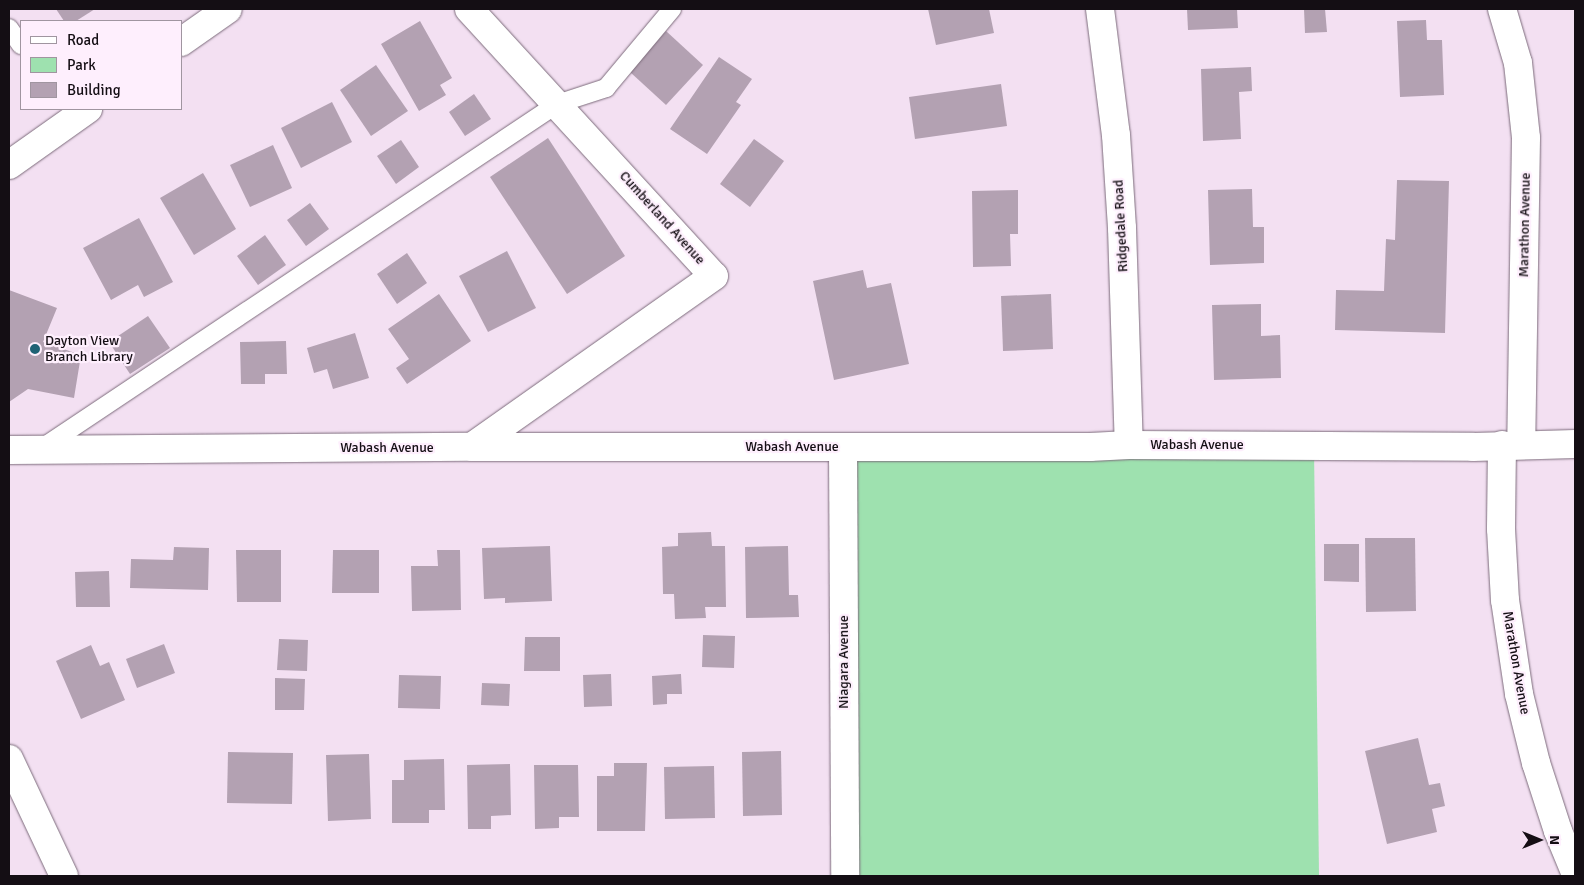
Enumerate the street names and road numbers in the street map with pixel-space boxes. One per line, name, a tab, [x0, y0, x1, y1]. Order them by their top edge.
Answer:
street label: Cumberland Avenue	[616, 168, 708, 268]
street label: Marathon Avenue	[1516, 173, 1534, 277]
street label: Ridgedale Road	[1110, 179, 1132, 273]
street label: Wabash Avenue	[1150, 437, 1244, 453]
street label: Wabash Avenue	[745, 439, 839, 455]
street label: Wabash Avenue	[340, 440, 434, 456]
street label: Marathon Avenue	[1499, 610, 1533, 716]
street label: Niagara Avenue	[836, 615, 852, 709]

